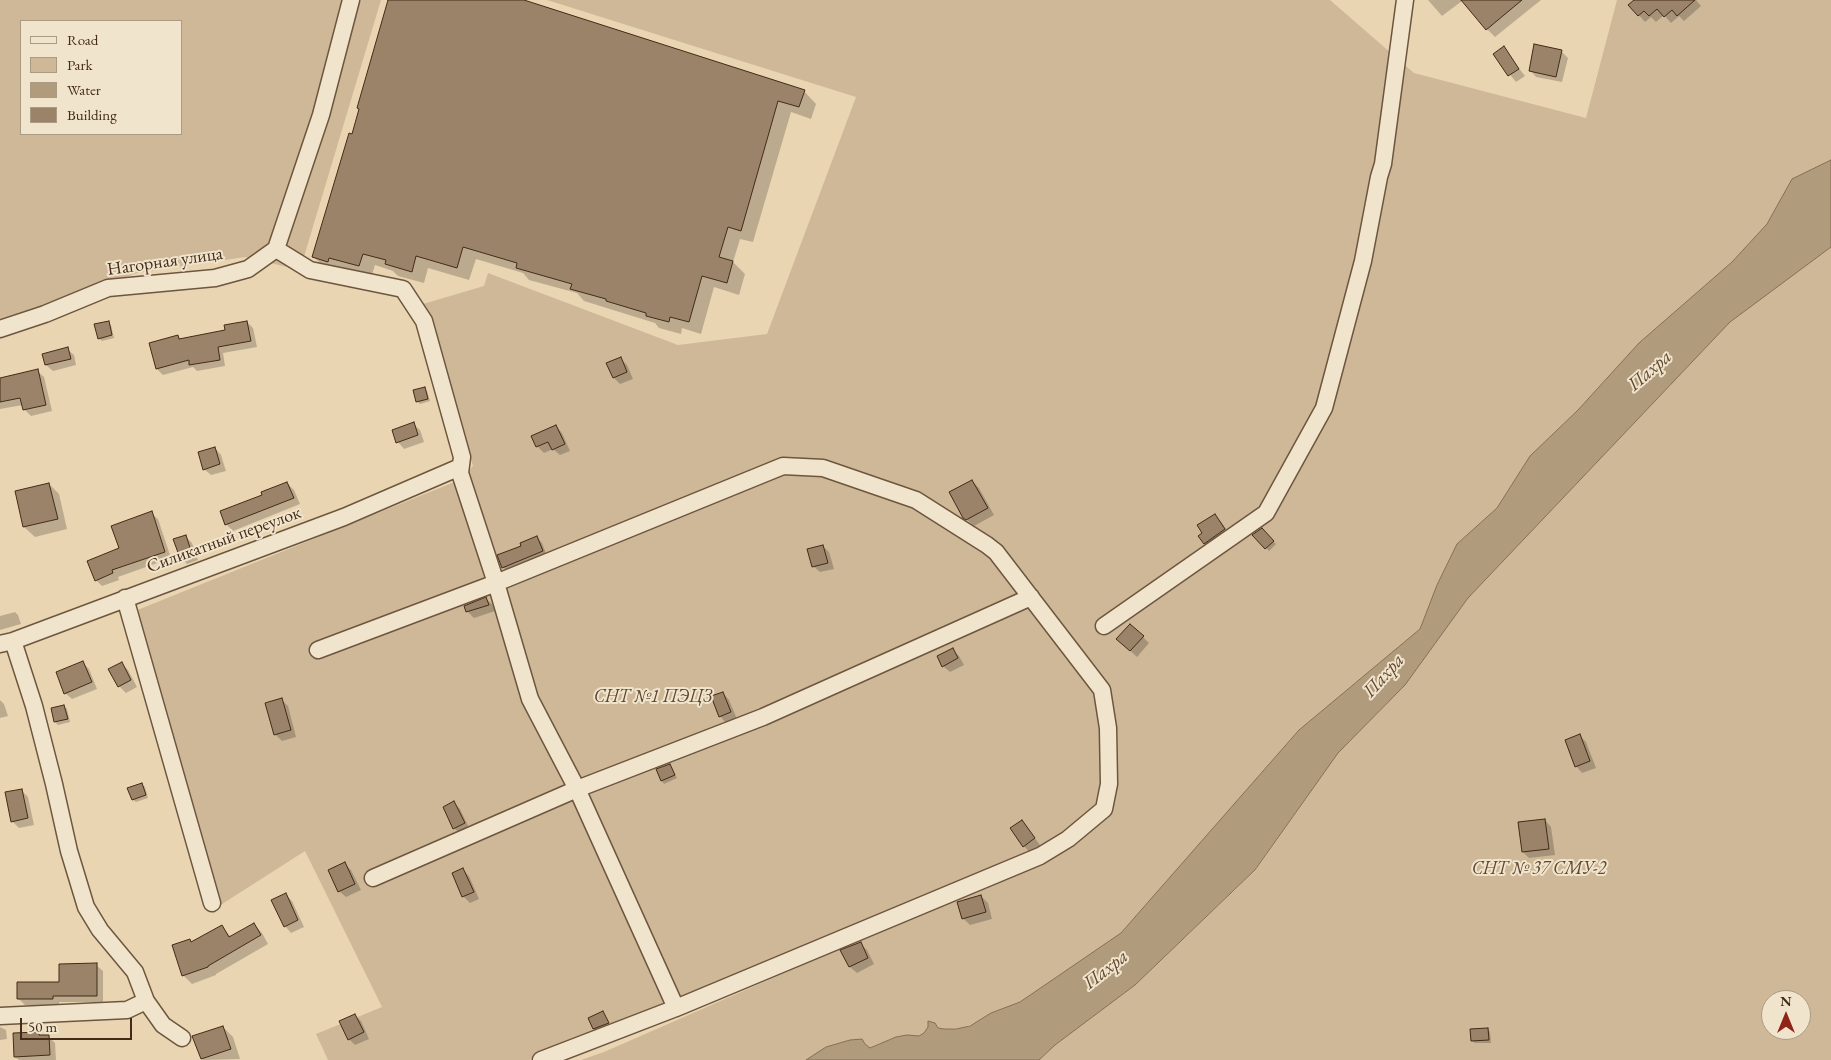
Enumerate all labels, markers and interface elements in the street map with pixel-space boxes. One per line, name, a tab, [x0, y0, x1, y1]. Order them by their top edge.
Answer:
legend	[20, 20, 182, 135]
text: Road	[67, 30, 98, 49]
text: Park	[67, 55, 93, 74]
text: Water	[67, 80, 101, 99]
text: Building	[67, 105, 117, 124]
street label: Нагорная улица	[106, 243, 224, 281]
water label: Пахра	[1623, 346, 1677, 396]
street label: Силикатный переулок	[144, 502, 304, 578]
water label: Пахра	[1359, 650, 1409, 702]
park label: СНТ №1 ПЭЦЗ	[594, 686, 712, 708]
park label: СНТ № 37 СМУ-2	[1472, 858, 1606, 880]
water label: Пахра	[1079, 945, 1133, 995]
north arrow	[1761, 990, 1811, 1040]
text: N	[1780, 992, 1792, 1010]
scale bar	[22, 1008, 135, 1040]
text: 50 m	[28, 1017, 57, 1036]

